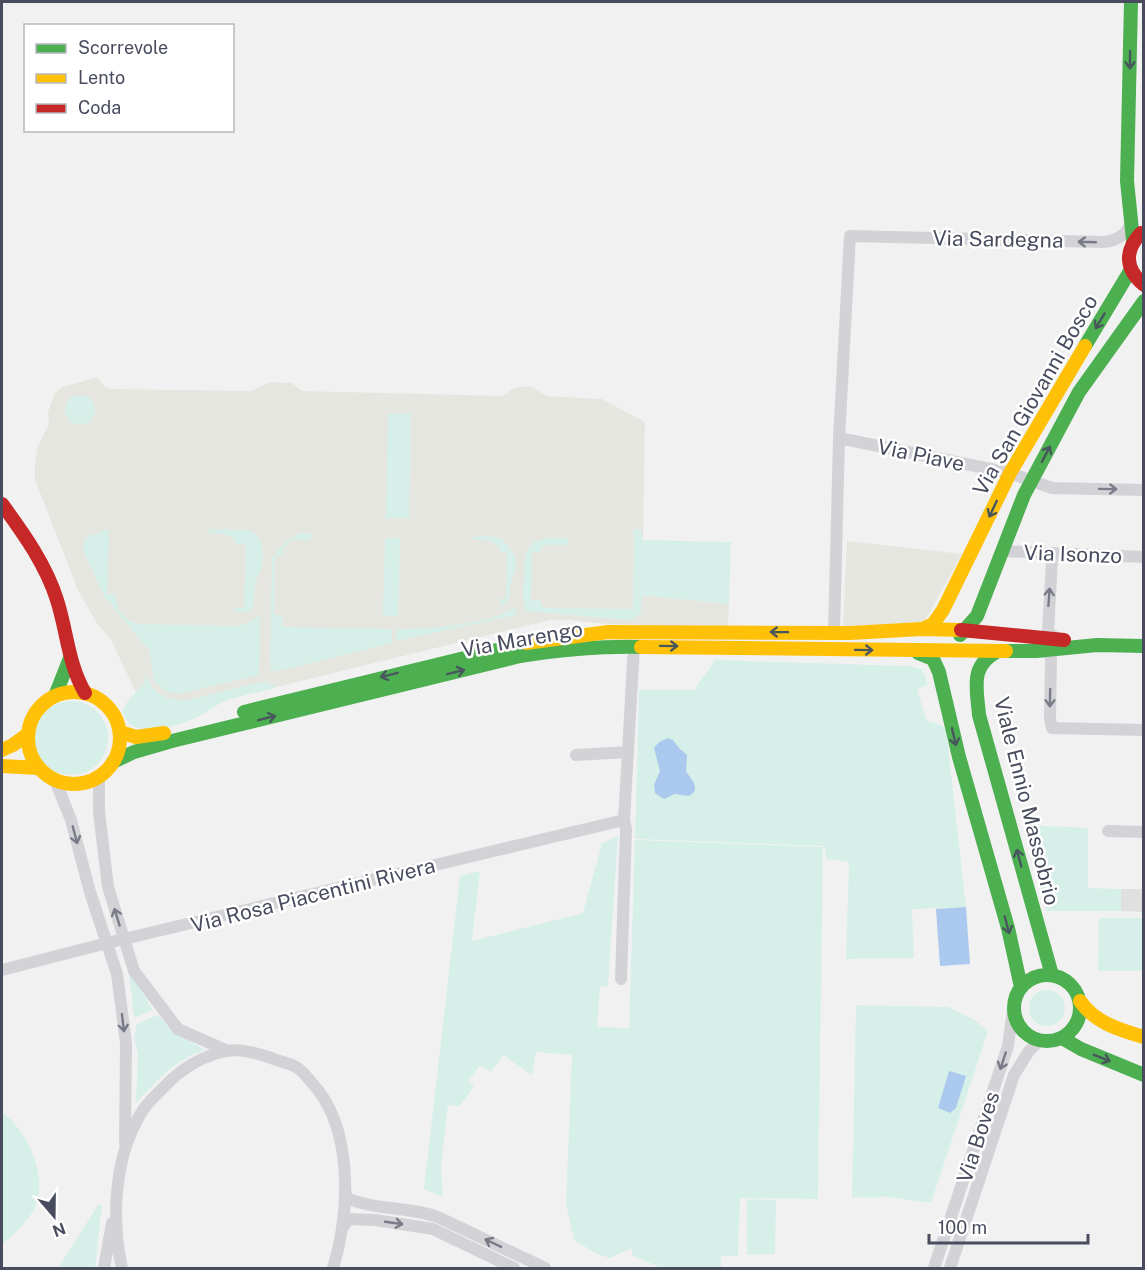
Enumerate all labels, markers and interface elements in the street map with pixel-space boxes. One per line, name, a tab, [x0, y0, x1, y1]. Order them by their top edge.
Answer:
legend	[24, 24, 234, 132]
text: Scorrevole	[78, 37, 168, 58]
one-way arrow	[1125, 49, 1136, 69]
text: Lento	[78, 67, 125, 88]
text: Coda	[78, 97, 121, 118]
street label: Via Sardegna	[932, 225, 1064, 253]
one-way arrow	[1077, 236, 1097, 247]
street label: Via San Giovanni Bosco	[967, 290, 1103, 500]
one-way arrow	[1094, 312, 1106, 329]
street label: Via Piave	[875, 434, 967, 476]
one-way arrow	[1040, 446, 1052, 463]
one-way arrow	[1097, 484, 1117, 495]
one-way arrow	[987, 499, 999, 517]
street label: Via Isonzo	[1023, 540, 1123, 568]
one-way arrow	[1044, 588, 1055, 607]
street label: Via Marengo	[459, 616, 585, 662]
one-way arrow	[770, 626, 790, 638]
one-way arrow	[659, 640, 679, 652]
one-way arrow	[854, 645, 874, 656]
one-way arrow	[446, 666, 465, 677]
one-way arrow	[379, 670, 398, 682]
one-way arrow	[1044, 688, 1056, 708]
street label: Viale Ennio Massobrio	[989, 694, 1065, 908]
one-way arrow	[257, 712, 276, 724]
one-way arrow	[949, 727, 961, 746]
one-way arrow	[70, 825, 81, 844]
one-way arrow	[1013, 849, 1024, 868]
street label: Via Rosa Piacentini Rivera	[188, 853, 438, 937]
one-way arrow	[111, 908, 122, 927]
one-way arrow	[1002, 915, 1013, 934]
one-way arrow	[118, 1013, 129, 1033]
one-way arrow	[997, 1051, 1008, 1070]
one-way arrow	[1092, 1053, 1110, 1064]
street label: Via Boves	[951, 1088, 1005, 1186]
north arrow	[24, 1186, 84, 1246]
scale bar	[929, 1207, 1088, 1245]
one-way arrow	[384, 1217, 404, 1228]
text: 100 m	[938, 1217, 987, 1238]
text: N	[50, 1219, 68, 1241]
one-way arrow	[484, 1237, 502, 1249]

